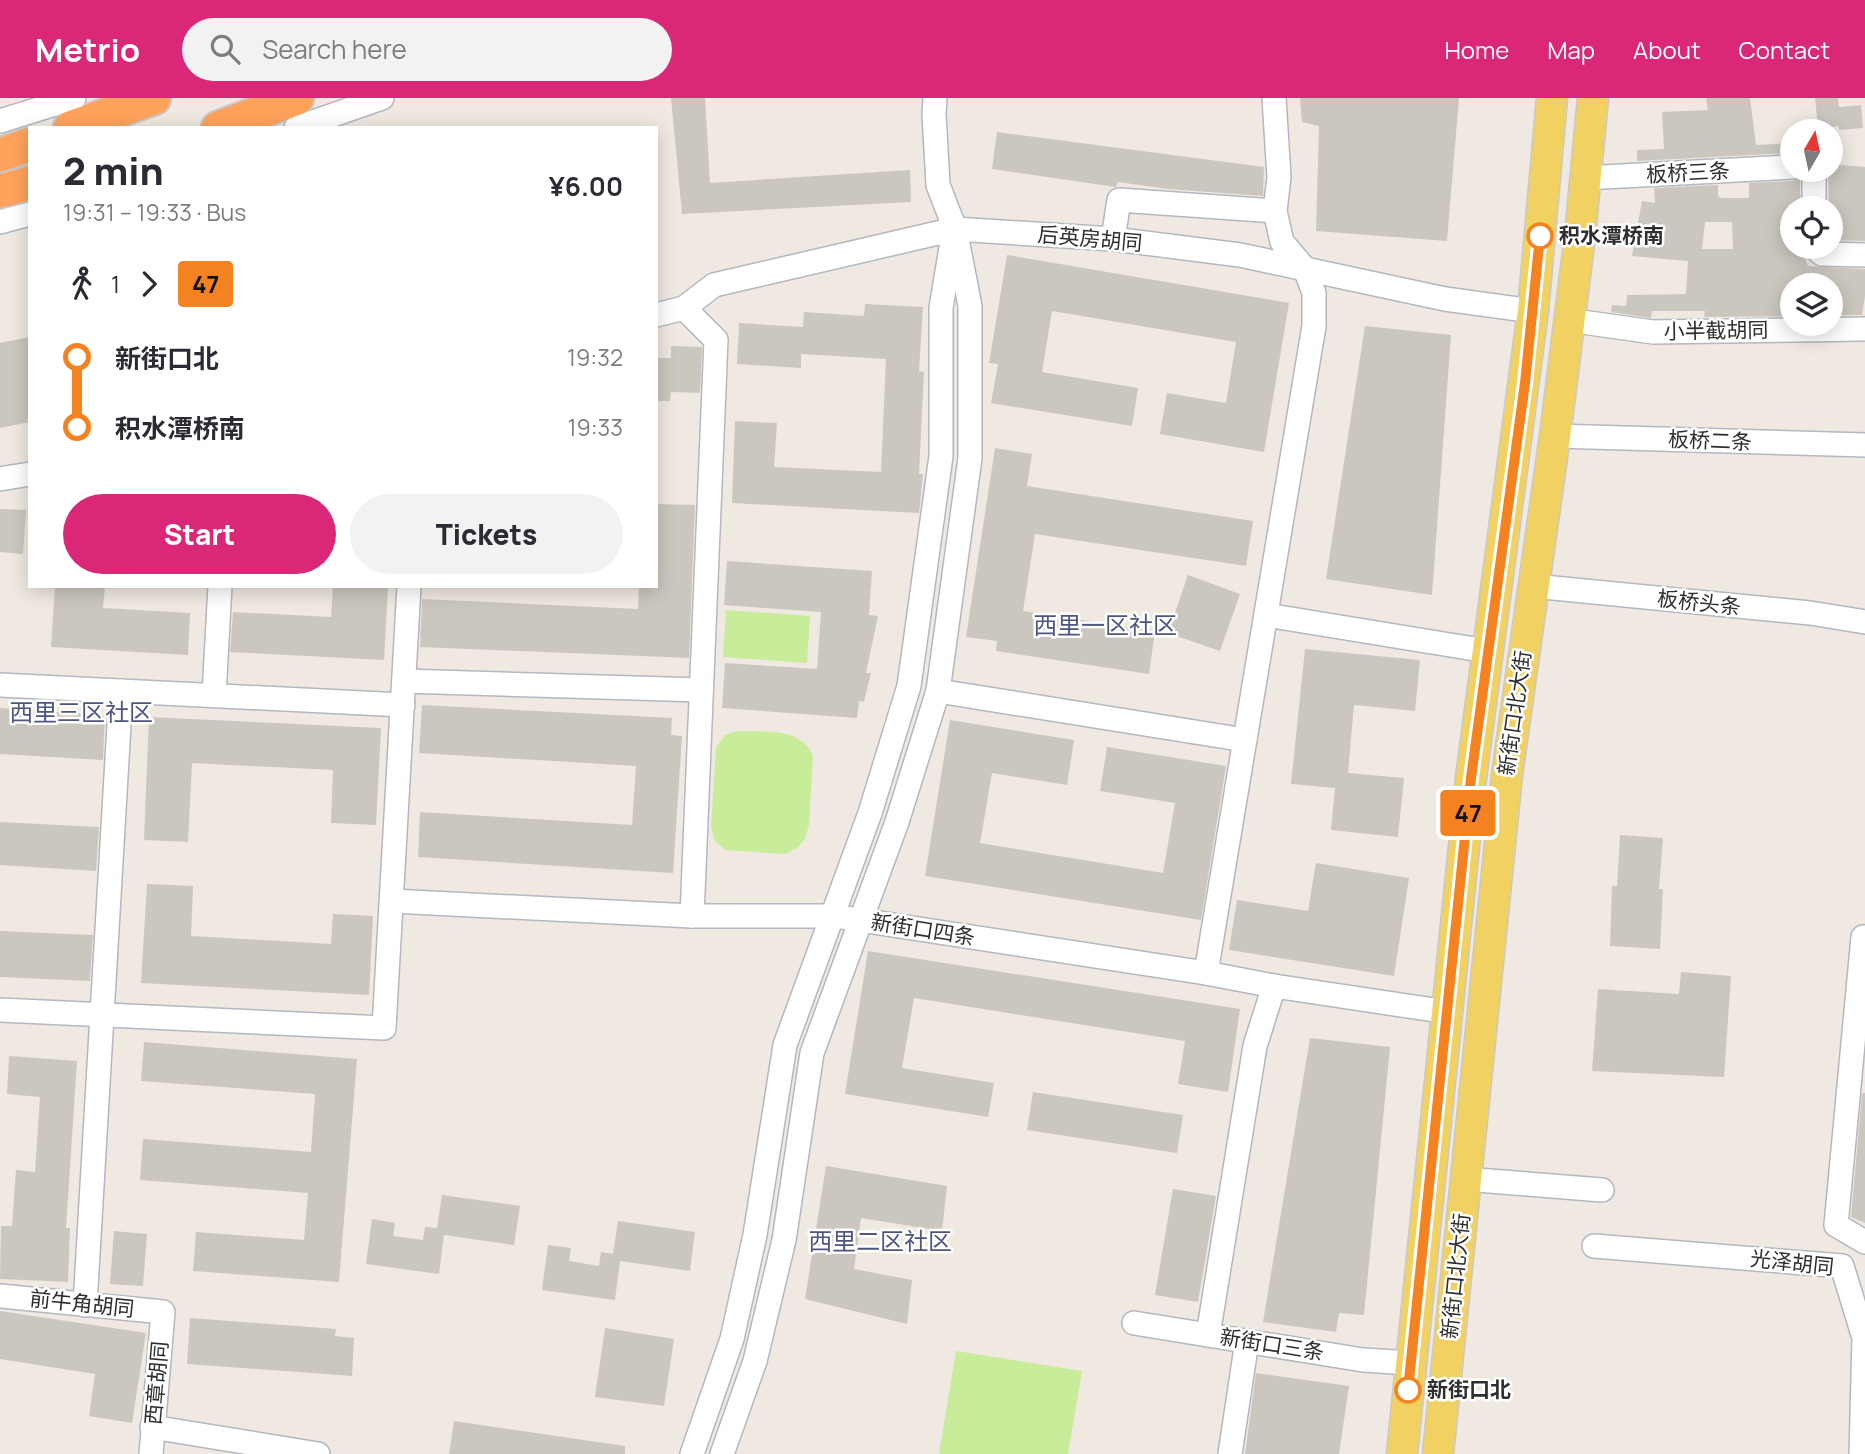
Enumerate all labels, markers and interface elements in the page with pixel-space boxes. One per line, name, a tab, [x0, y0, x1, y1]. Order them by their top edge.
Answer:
search box	[182, 18, 672, 81]
text: Metrio	[35, 27, 140, 72]
icon: search	[206, 30, 244, 68]
text: Search here	[262, 31, 407, 67]
text: Home	[1444, 33, 1509, 66]
text: Map	[1547, 33, 1595, 66]
text: About	[1633, 33, 1701, 66]
text: Contact	[1739, 33, 1830, 66]
north arrow	[1780, 119, 1843, 182]
map controls	[1780, 119, 1843, 336]
text: 2 min	[63, 144, 164, 196]
street label: 板桥三条	[1645, 156, 1731, 188]
text: ¥6.00	[549, 168, 623, 204]
text: 19:31 – 19:33 · Bus	[63, 196, 246, 228]
button: locate	[1780, 196, 1843, 259]
street label: 后英房胡同	[1037, 219, 1144, 257]
place label: 积水潭桥南	[1559, 221, 1664, 249]
marker: 积水潭桥南	[1527, 223, 1553, 249]
icon: walk	[63, 265, 101, 303]
icon: forward	[130, 265, 168, 303]
text: 47	[192, 267, 219, 300]
text: 1	[111, 268, 120, 300]
button: layers	[1780, 273, 1843, 336]
street label: 小半截胡同	[1663, 315, 1769, 345]
text: 新街口北	[115, 340, 219, 376]
text: 19:32	[567, 341, 623, 373]
text: 积水潭桥南	[115, 410, 245, 446]
text: 19:33	[567, 411, 623, 443]
street label: 板桥二条	[1668, 425, 1752, 455]
button: Start	[63, 494, 336, 574]
button: Tickets	[350, 494, 623, 574]
street label: 板桥头条	[1656, 584, 1742, 620]
district label: 西里一区社区	[1033, 608, 1177, 641]
street label: 新街口北大街	[1491, 649, 1537, 777]
district label: 西里三区社区	[9, 695, 153, 728]
line badge: 47	[1436, 790, 1500, 836]
text: 47	[1454, 796, 1482, 829]
street label: 新街口四条	[869, 907, 977, 951]
street label: 新街口北大街	[1434, 1212, 1476, 1340]
district label: 西里二区社区	[808, 1224, 952, 1257]
street label: 光泽胡同	[1749, 1244, 1835, 1280]
street label: 前牛角胡同	[28, 1284, 136, 1322]
street label: 新街口三条	[1218, 1322, 1326, 1366]
street label: 西章胡同	[138, 1340, 174, 1426]
place label: 新街口北	[1427, 1375, 1511, 1403]
marker: 新街口北	[1395, 1377, 1421, 1403]

